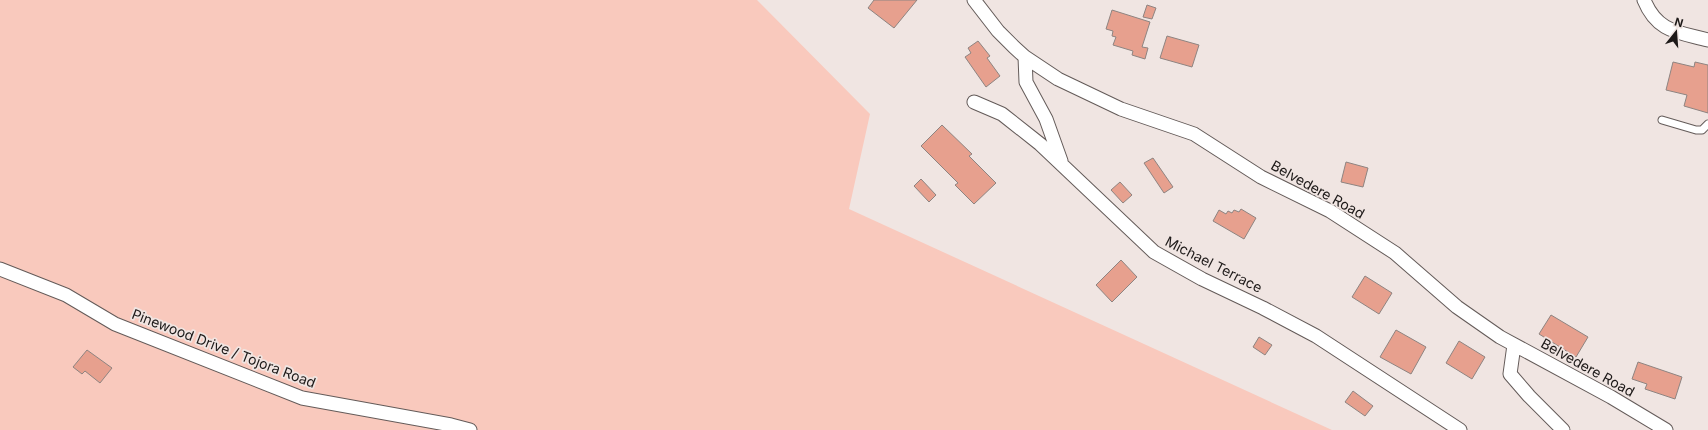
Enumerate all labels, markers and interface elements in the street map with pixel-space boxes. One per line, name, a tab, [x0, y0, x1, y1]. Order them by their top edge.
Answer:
north arrow	[1656, 12, 1696, 52]
text: N	[1673, 15, 1685, 30]
street label: Belvedere Road	[1268, 156, 1368, 222]
street label: Michael Terrace	[1163, 232, 1265, 296]
street label: Pinewood Drive / Tojora Road	[130, 305, 318, 391]
street label: Belvedere Road	[1538, 334, 1638, 400]

